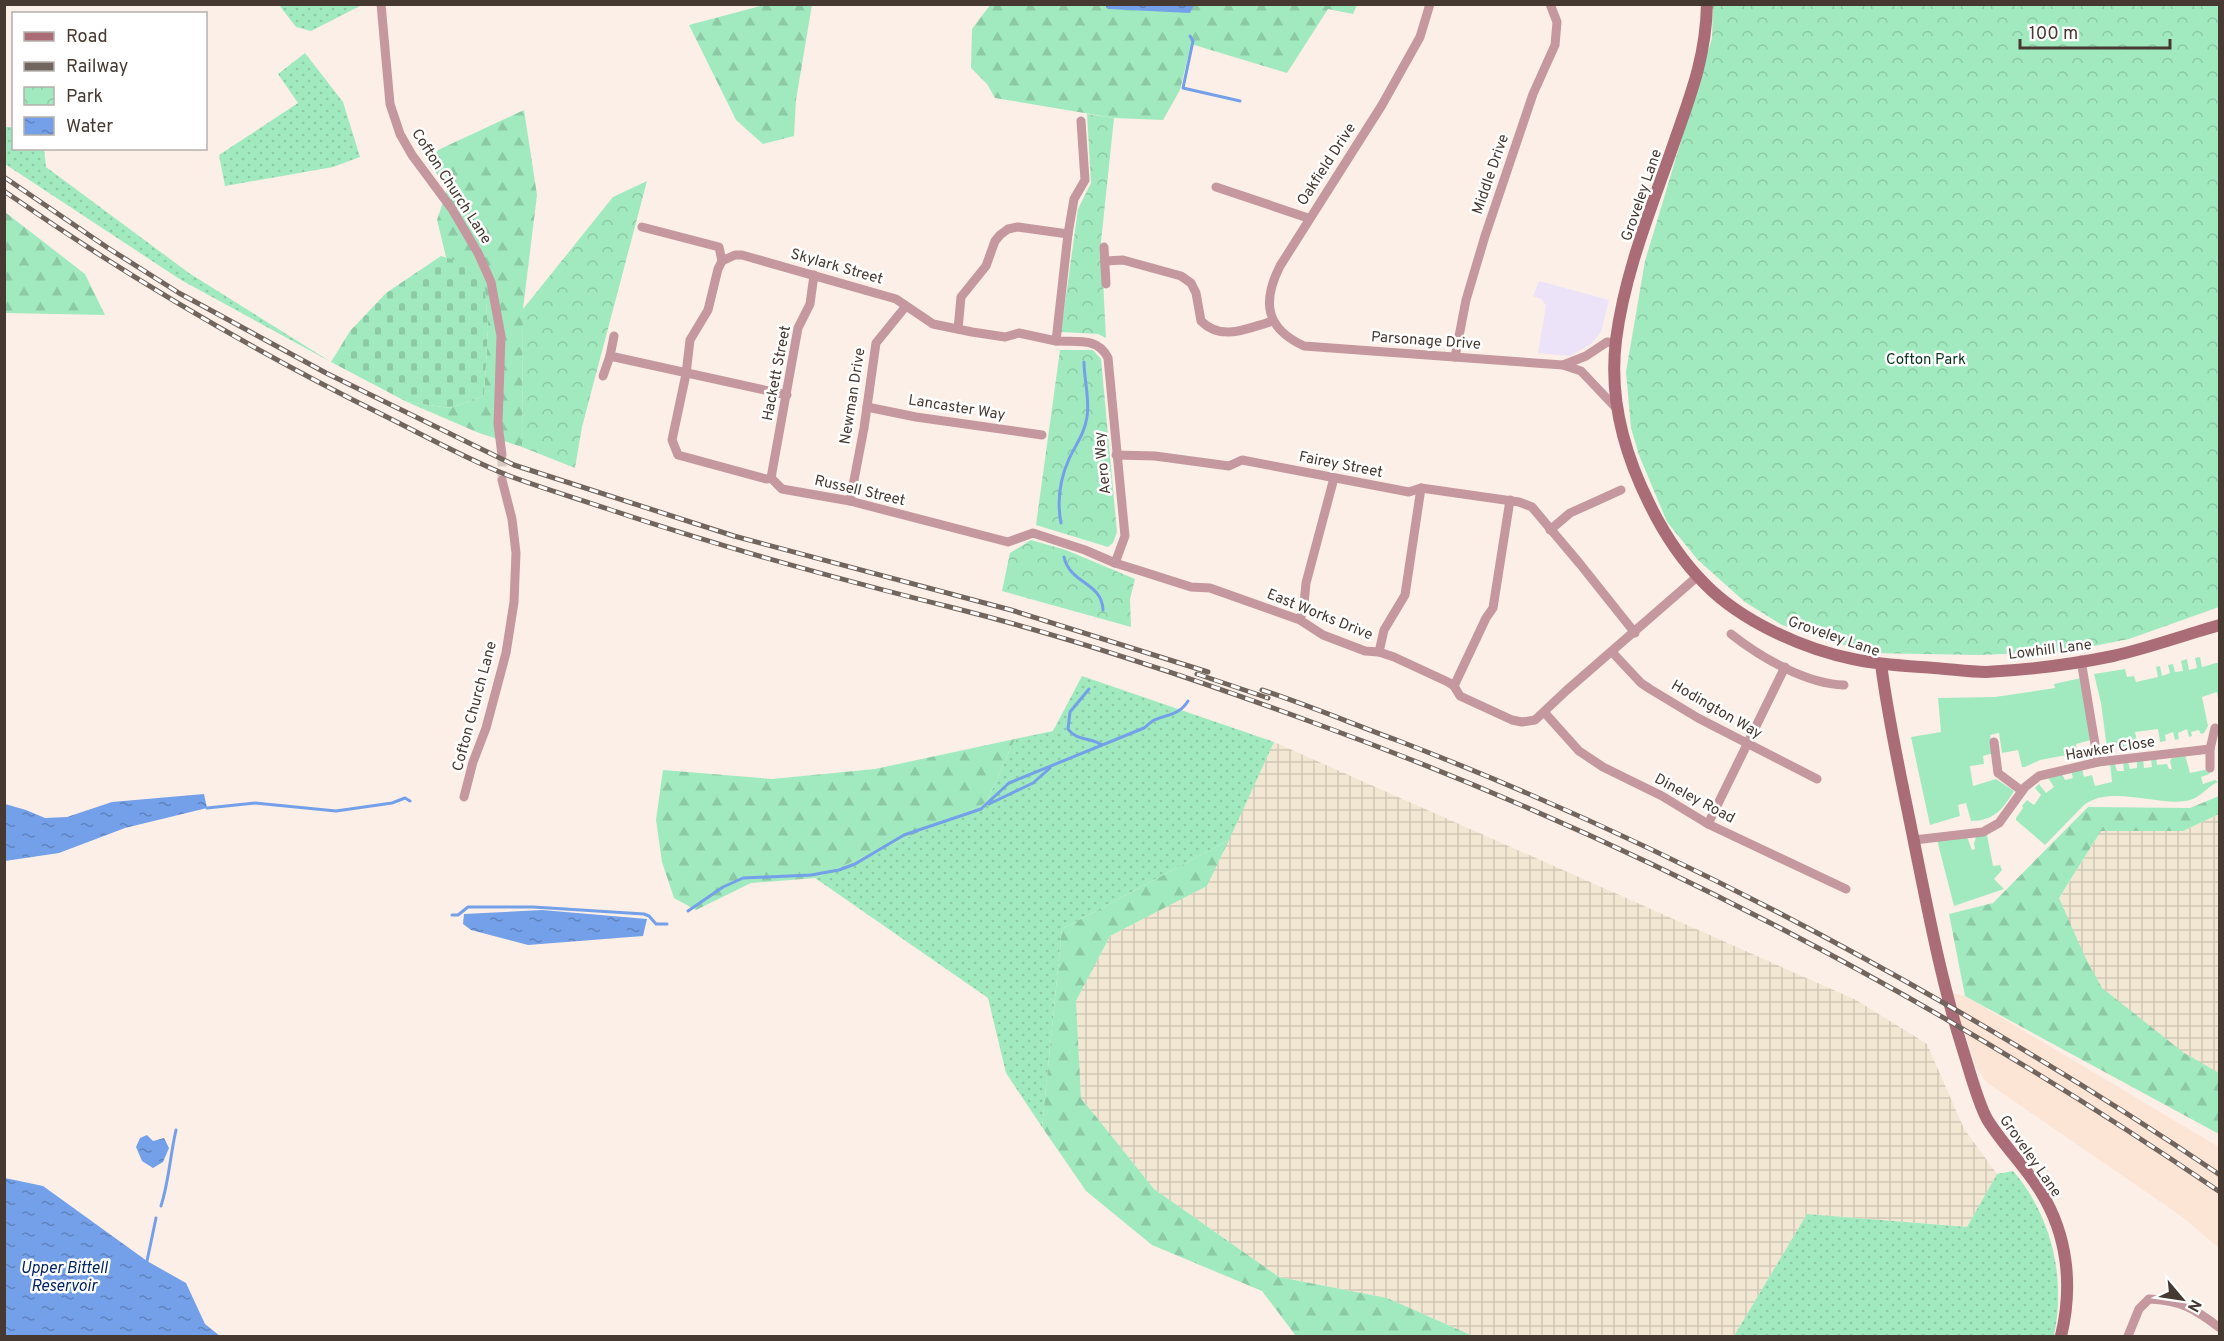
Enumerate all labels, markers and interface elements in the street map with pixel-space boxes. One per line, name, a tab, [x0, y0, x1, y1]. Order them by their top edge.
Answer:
legend	[12, 12, 207, 150]
scale bar	[2020, 12, 2170, 50]
text: 100 m	[2029, 23, 2078, 46]
text: Road	[66, 26, 108, 49]
text: Railway	[66, 56, 128, 79]
text: Park	[66, 86, 103, 109]
text: Water	[66, 116, 113, 139]
street label: Oakfield Drive	[1293, 120, 1361, 210]
street label: Cofton Church Lane	[406, 126, 495, 248]
street label: Middle Drive	[1469, 132, 1514, 217]
street label: Groveley Lane	[1618, 147, 1667, 244]
street label: Skylark Street	[788, 245, 885, 290]
street label: Hackett Street	[759, 324, 796, 423]
street label: Parsonage Drive	[1370, 328, 1482, 355]
street label: Newman Drive	[836, 347, 871, 446]
park label: Cofton Park	[1886, 351, 1966, 370]
street label: Lancaster Way	[907, 391, 1007, 426]
street label: Aero Way	[1091, 430, 1116, 495]
street label: Fairey Street	[1297, 448, 1384, 483]
street label: Russell Street	[812, 472, 907, 511]
street label: East Works Drive	[1264, 585, 1375, 645]
street label: Groveley Lane	[1785, 613, 1882, 662]
street label: Lowhill Lane	[2007, 636, 2093, 665]
street label: Cofton Church Lane	[449, 639, 502, 773]
street label: Hodington Way	[1667, 677, 1765, 744]
street label: Hawker Close	[2064, 733, 2156, 766]
street label: Dineley Road	[1651, 770, 1738, 829]
street label: Groveley Lane	[1994, 1112, 2065, 1202]
water label: Upper Bittell Reservoir	[20, 1259, 108, 1297]
north arrow	[2152, 1269, 2212, 1329]
text: N	[2182, 1295, 2205, 1315]

